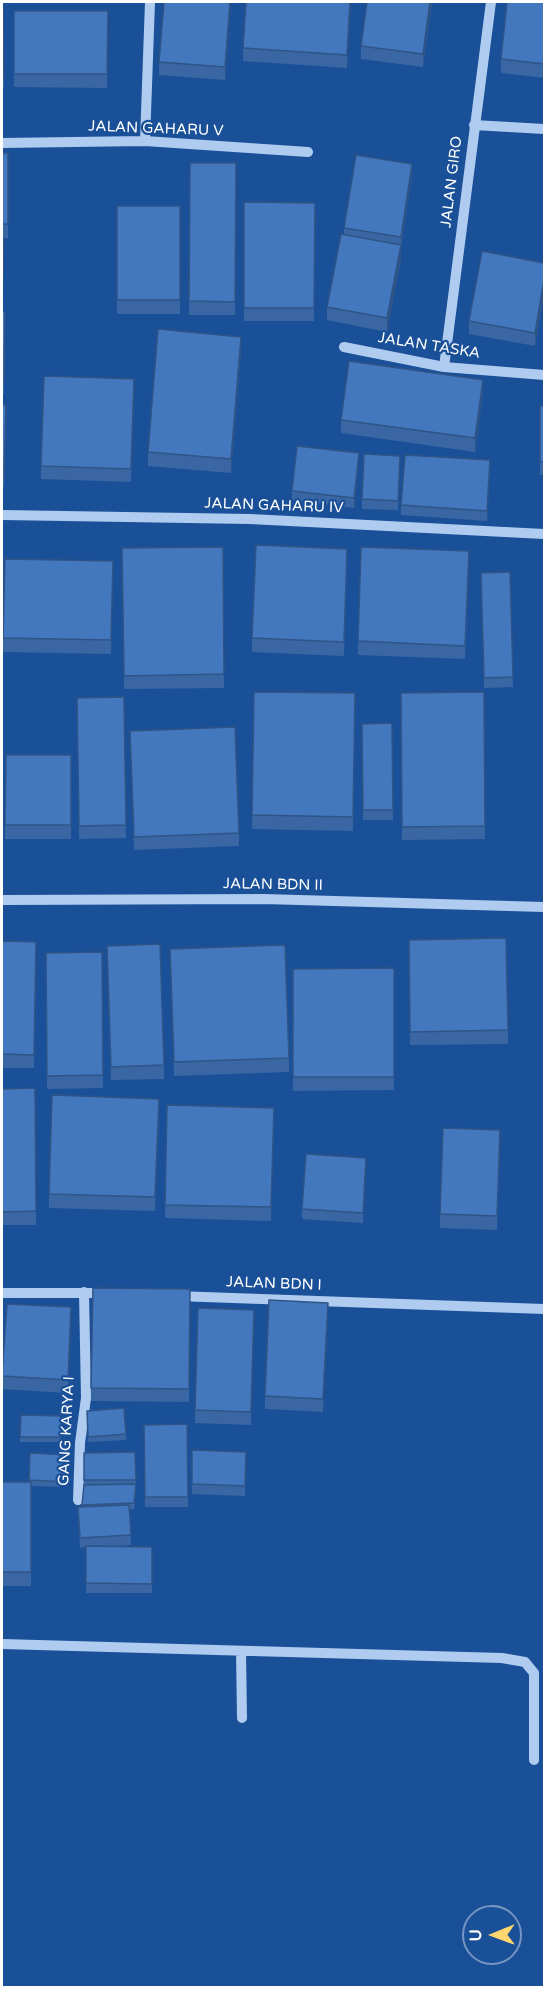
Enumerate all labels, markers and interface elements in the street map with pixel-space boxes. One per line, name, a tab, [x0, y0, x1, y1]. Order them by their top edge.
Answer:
street label: JALAN GAHARU V	[88, 118, 224, 140]
street label: JALAN GIRO	[437, 135, 467, 229]
street label: JALAN TASKA	[377, 329, 481, 363]
street label: JALAN GAHARU IV	[204, 495, 344, 517]
street label: JALAN BDN II	[223, 875, 323, 895]
street label: JALAN BDN I	[226, 1273, 322, 1295]
street label: GANG KARYA I	[55, 1376, 79, 1486]
north arrow	[462, 1905, 522, 1965]
text: U	[466, 1929, 486, 1942]

